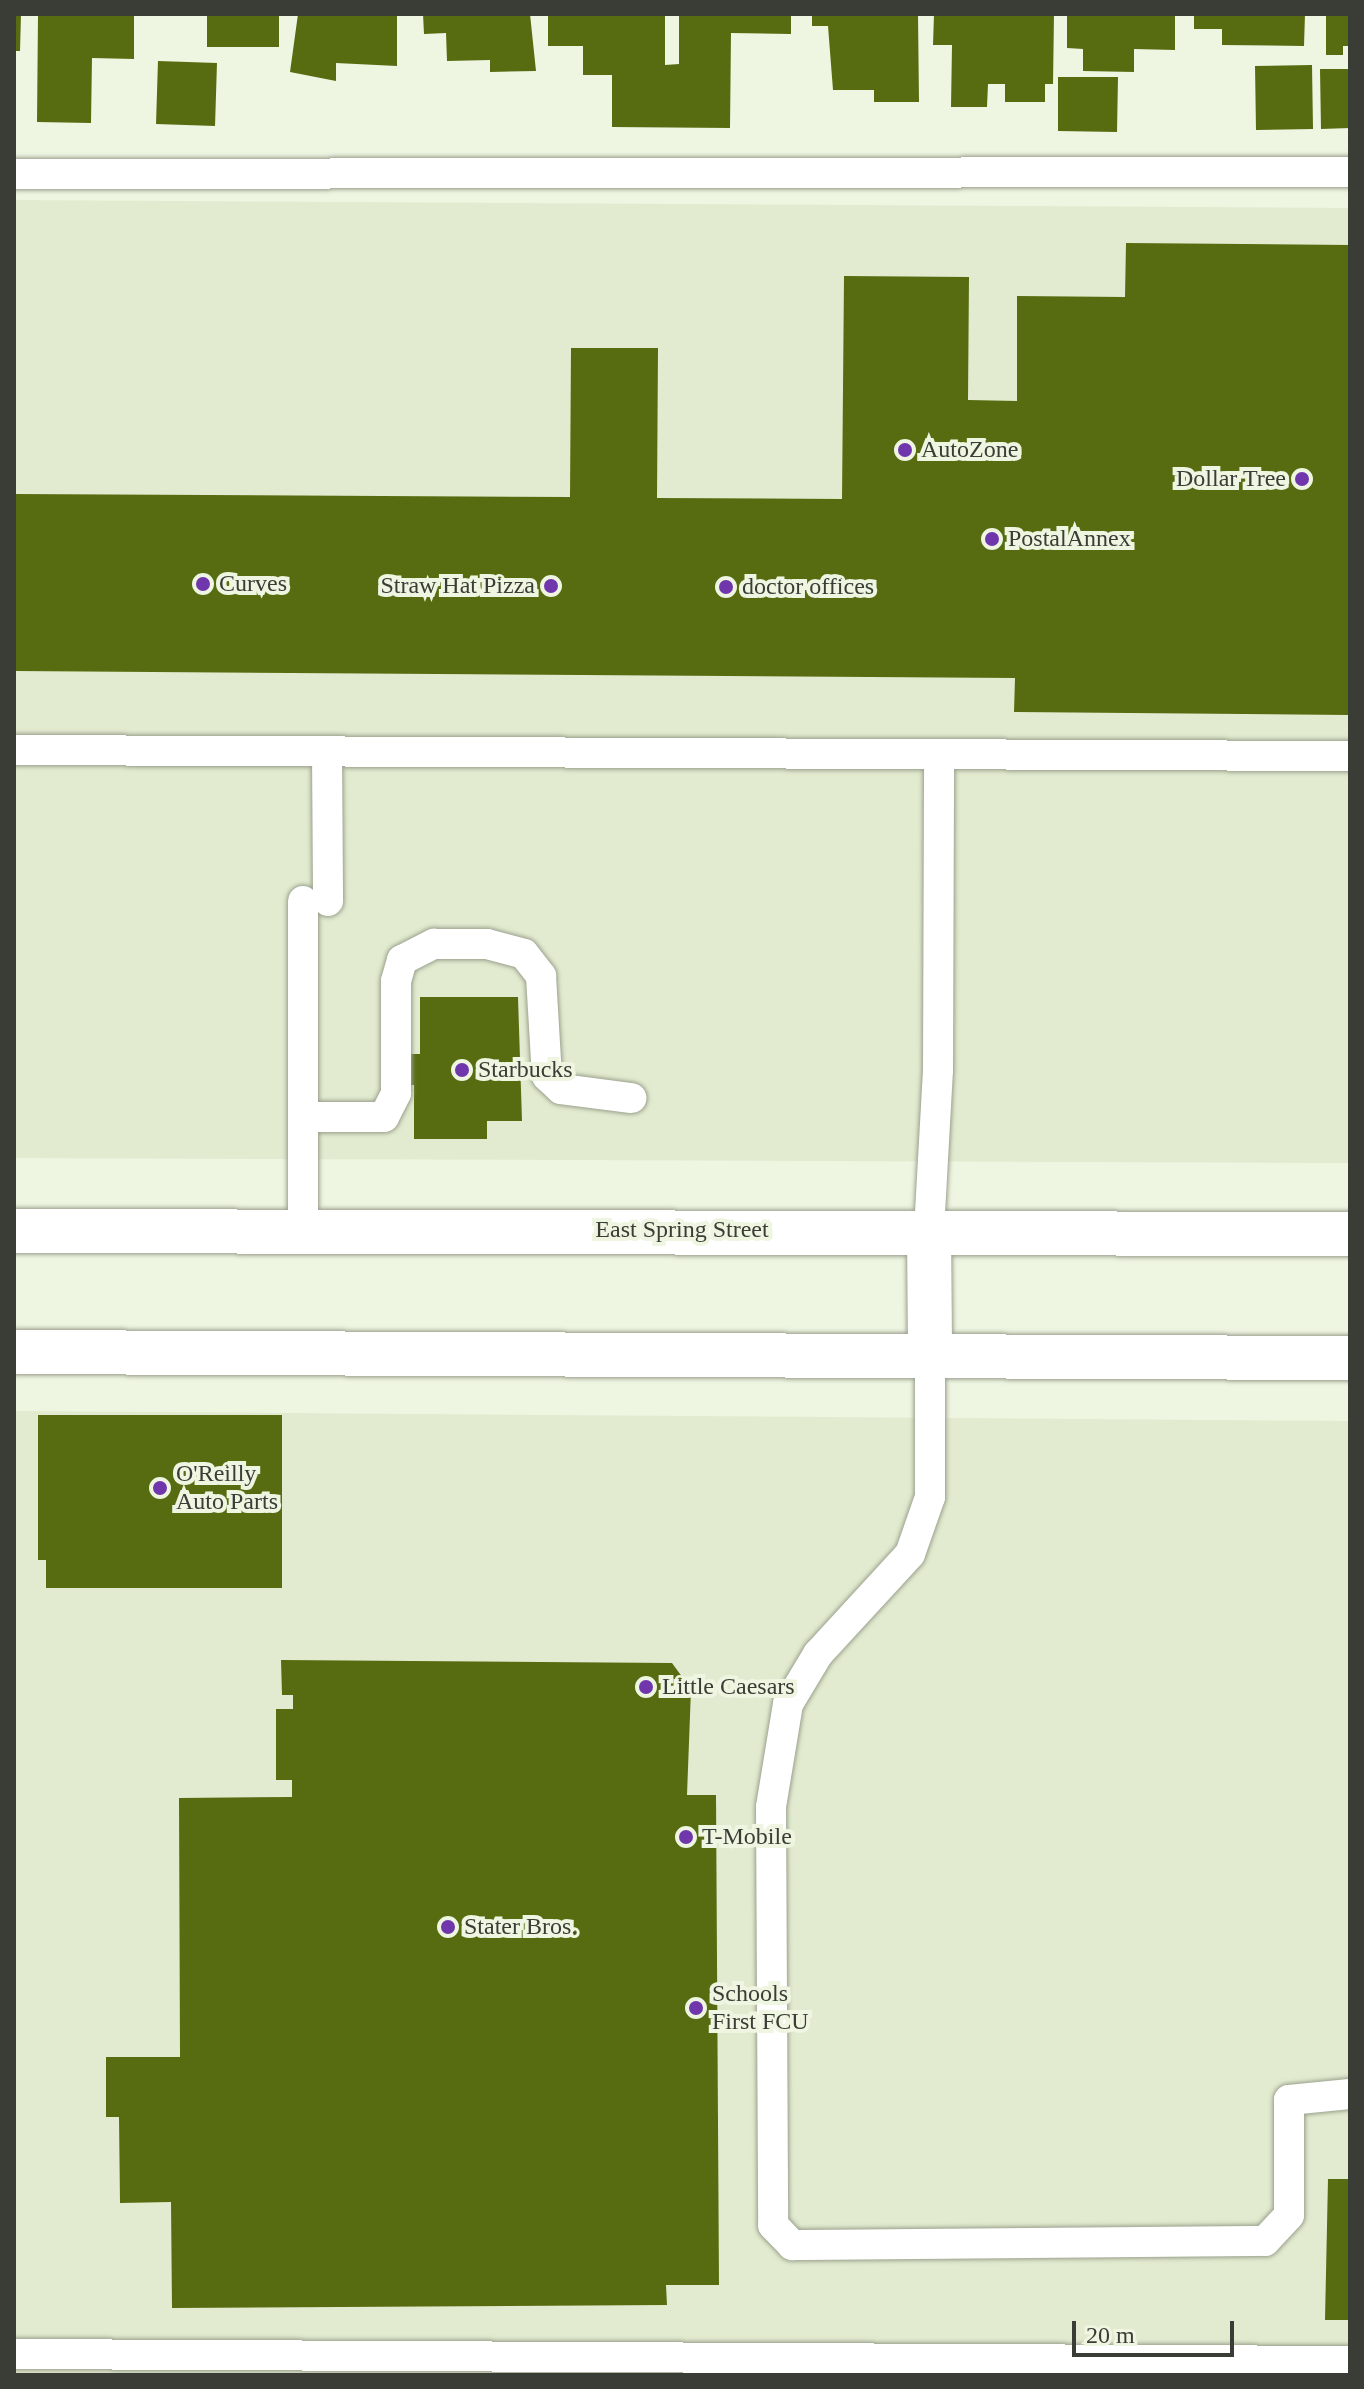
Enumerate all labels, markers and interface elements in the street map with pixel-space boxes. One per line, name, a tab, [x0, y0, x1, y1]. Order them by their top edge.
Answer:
place label: AutoZone	[921, 436, 1018, 464]
marker: AutoZone	[896, 441, 914, 459]
place label: Dollar Tree	[1176, 465, 1286, 493]
marker: Dollar Tree	[1293, 470, 1311, 488]
place label: PostalAnnex	[1008, 525, 1131, 553]
marker: PostalAnnex	[983, 530, 1001, 548]
place label: Curves	[219, 570, 287, 598]
place label: Straw Hat Pizza	[380, 572, 535, 600]
place label: doctor offices	[742, 573, 874, 601]
marker: Curves	[194, 575, 212, 593]
marker: Straw Hat Pizza	[542, 577, 560, 595]
marker: doctor offices	[717, 578, 735, 596]
place label: Starbucks	[478, 1056, 573, 1084]
marker: Starbucks	[453, 1061, 471, 1079]
street label: East Spring Street	[595, 1216, 769, 1244]
place label: O'Reilly Auto Parts	[176, 1460, 278, 1516]
marker: O'Reilly Auto Parts	[151, 1479, 169, 1497]
place label: Little Caesars	[662, 1673, 795, 1701]
marker: Little Caesars	[637, 1678, 655, 1696]
place label: T-Mobile	[702, 1823, 792, 1851]
marker: T-Mobile	[677, 1828, 695, 1846]
place label: Stater Bros.	[464, 1913, 577, 1941]
marker: Stater Bros.	[439, 1918, 457, 1936]
place label: Schools First FCU	[712, 1980, 809, 2036]
marker: Schools First FCU	[687, 1999, 705, 2017]
scale bar	[1076, 2305, 1238, 2355]
text: 20 m	[1086, 2322, 1135, 2348]

